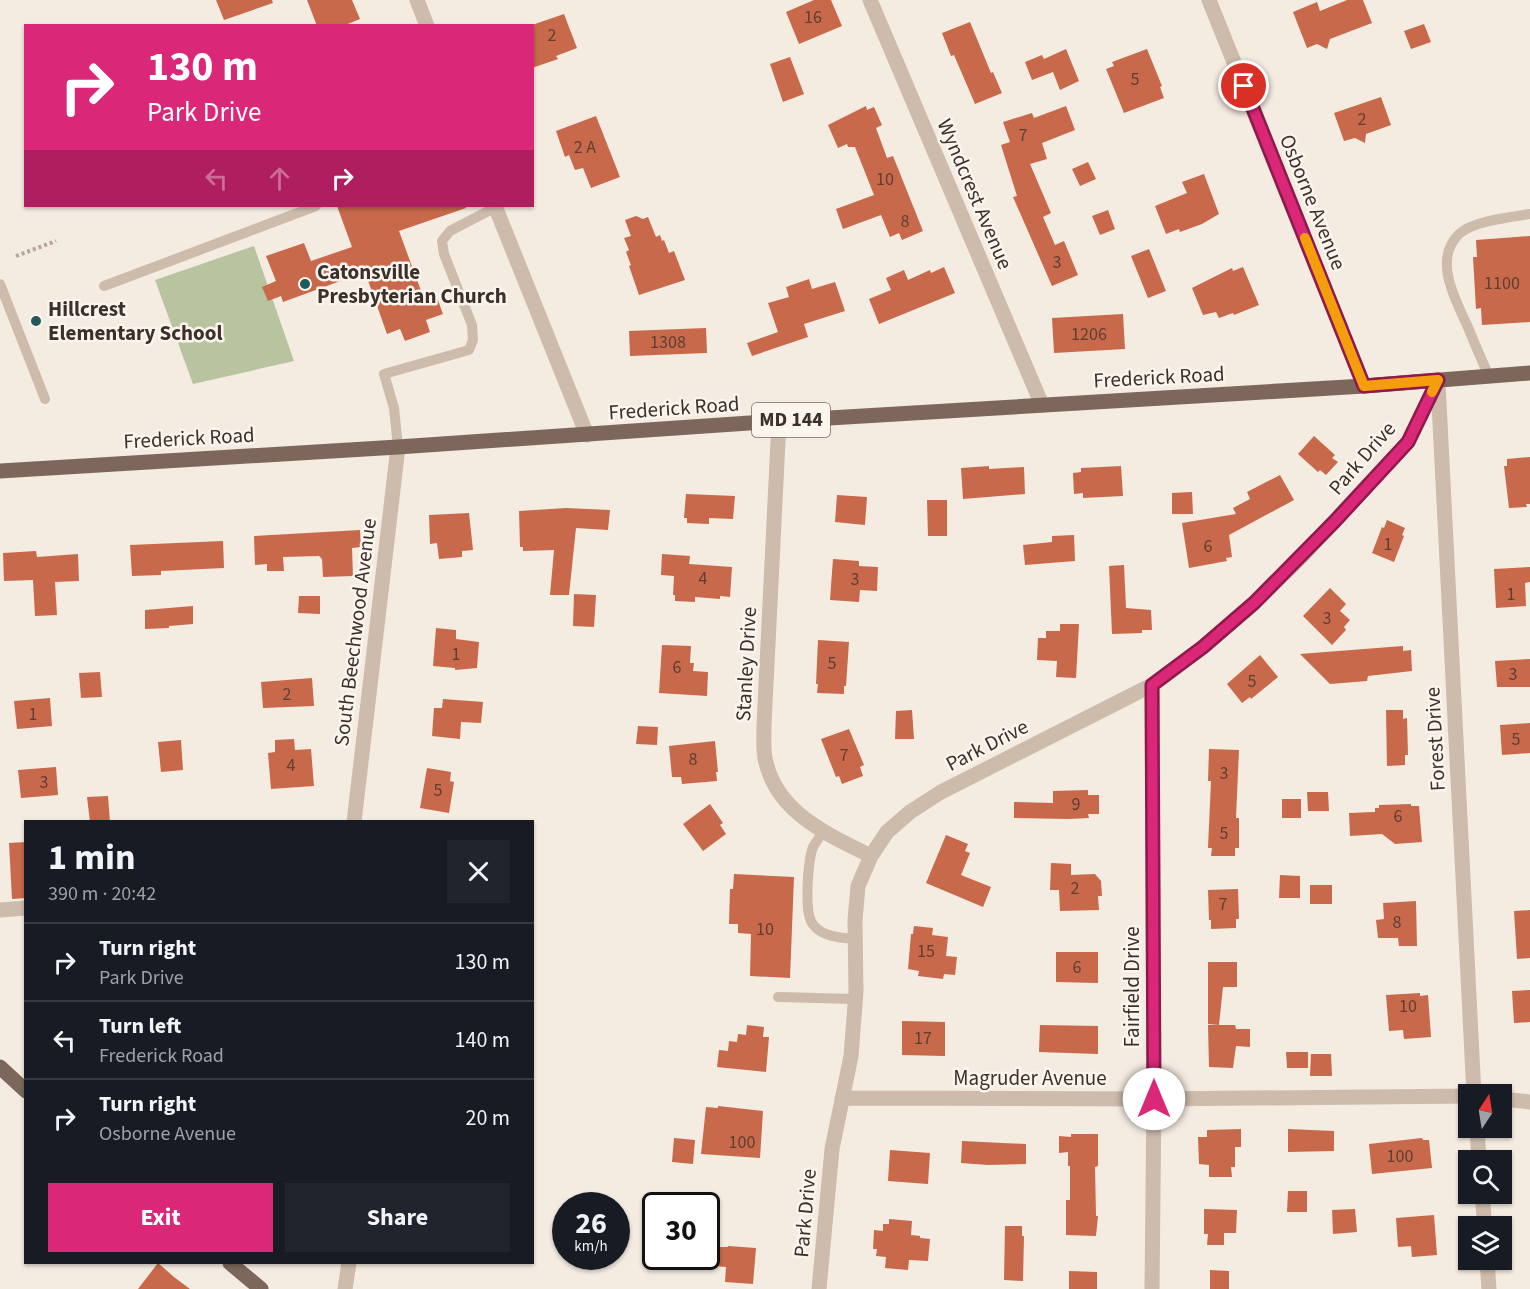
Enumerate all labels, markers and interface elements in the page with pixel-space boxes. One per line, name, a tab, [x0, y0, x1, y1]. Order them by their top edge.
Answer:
house number: 16	[804, 5, 822, 30]
house number: 2	[548, 23, 557, 48]
text: 130 m	[147, 37, 258, 97]
icon: right	[48, 48, 126, 126]
pin	[1218, 60, 1269, 111]
house number: 5	[1131, 67, 1140, 92]
icon: arrive	[1227, 69, 1260, 102]
text: Park Drive	[147, 93, 261, 132]
house number: 2	[1358, 107, 1367, 132]
street label: Wyndcrest Avenue	[930, 114, 1020, 274]
house number: 7	[1019, 123, 1028, 148]
street label: Osborne Avenue	[1272, 130, 1354, 274]
house number: 2 A	[574, 135, 596, 160]
icon: left	[200, 162, 233, 195]
icon: ahead	[263, 162, 296, 195]
icon: right	[326, 162, 359, 195]
house number: 10	[876, 167, 894, 192]
house number: 8	[901, 209, 910, 234]
house number: 3	[1053, 250, 1062, 275]
place label: Catonsville Presbyterian Church	[317, 257, 507, 311]
house number: 1100	[1484, 271, 1520, 296]
marker: Catonsville Presbyterian Church	[298, 277, 312, 291]
place label: Hillcrest Elementary School	[48, 294, 222, 348]
marker: Hillcrest Elementary School	[29, 314, 43, 328]
house number: 1206	[1071, 322, 1107, 347]
house number: 1308	[650, 330, 686, 355]
street label: Frederick Road	[1093, 359, 1225, 395]
street label: Frederick Road	[608, 388, 740, 428]
road number: MD 144	[752, 403, 830, 437]
street label: Park Drive	[1321, 415, 1403, 501]
street label: Frederick Road	[123, 420, 255, 456]
street label: South Beechwood Avenue	[326, 516, 384, 748]
house number: 1	[1384, 532, 1392, 557]
house number: 6	[1204, 534, 1213, 559]
house number: 4	[699, 566, 708, 591]
house number: 3	[851, 567, 860, 592]
house number: 1	[1507, 582, 1515, 607]
street label: Stanley Drive	[728, 606, 764, 722]
house number: 3	[1323, 606, 1332, 631]
house number: 1	[452, 642, 460, 667]
house number: 5	[828, 651, 837, 676]
house number: 6	[673, 655, 682, 680]
house number: 3	[1509, 662, 1518, 687]
house number: 5	[1248, 669, 1257, 694]
house number: 2	[283, 682, 292, 707]
street label: Forest Drive	[1417, 686, 1453, 792]
house number: 1	[29, 702, 37, 727]
street label: Park Drive	[941, 711, 1033, 779]
house number: 5	[1512, 727, 1521, 752]
house number: 7	[840, 743, 849, 768]
house number: 8	[689, 747, 698, 772]
house number: 4	[287, 753, 296, 778]
house number: 3	[1220, 761, 1229, 786]
house number: 3	[40, 770, 49, 795]
house number: 5	[434, 778, 443, 803]
house number: 9	[1072, 792, 1081, 817]
house number: 6	[1394, 804, 1403, 829]
house number: 5	[1220, 821, 1229, 846]
text: 1 min	[48, 832, 136, 883]
button: close	[447, 840, 510, 903]
house number: 2	[1071, 876, 1080, 901]
text: 390 m · 20:42	[48, 880, 156, 908]
house number: 7	[1219, 892, 1228, 917]
house number: 8	[1393, 910, 1402, 935]
house number: 10	[756, 917, 774, 942]
street label: Fairfield Drive	[1117, 926, 1147, 1048]
text: Turn right	[99, 932, 196, 964]
house number: 15	[917, 939, 935, 964]
icon: right	[48, 946, 81, 979]
text: 130 m	[455, 946, 510, 978]
house number: 6	[1073, 955, 1082, 980]
text: Park Drive	[99, 964, 184, 992]
house number: 10	[1399, 994, 1417, 1019]
text: Turn left	[99, 1010, 181, 1042]
icon: left	[48, 1024, 81, 1057]
text: 140 m	[455, 1024, 510, 1056]
house number: 17	[914, 1026, 932, 1051]
text: Frederick Road	[99, 1042, 224, 1070]
street label: Magruder Avenue	[953, 1063, 1107, 1093]
position arrow	[1122, 1067, 1186, 1131]
north arrow	[1458, 1084, 1512, 1138]
map controls	[1458, 1084, 1512, 1270]
text: Turn right	[99, 1088, 196, 1120]
icon: right	[48, 1102, 81, 1135]
text: 20 m	[465, 1102, 510, 1134]
text: Osborne Avenue	[99, 1120, 236, 1148]
house number: 100	[729, 1130, 755, 1155]
house number: 100	[1387, 1144, 1413, 1169]
button: search	[1458, 1150, 1512, 1204]
street label: Park Drive	[786, 1167, 824, 1259]
button: Exit	[48, 1183, 273, 1252]
button: Share	[285, 1183, 510, 1252]
speed limit sign: 30	[642, 1192, 720, 1270]
text: 26	[575, 1202, 607, 1245]
button: layers	[1458, 1216, 1512, 1270]
text: km/h	[574, 1236, 608, 1257]

